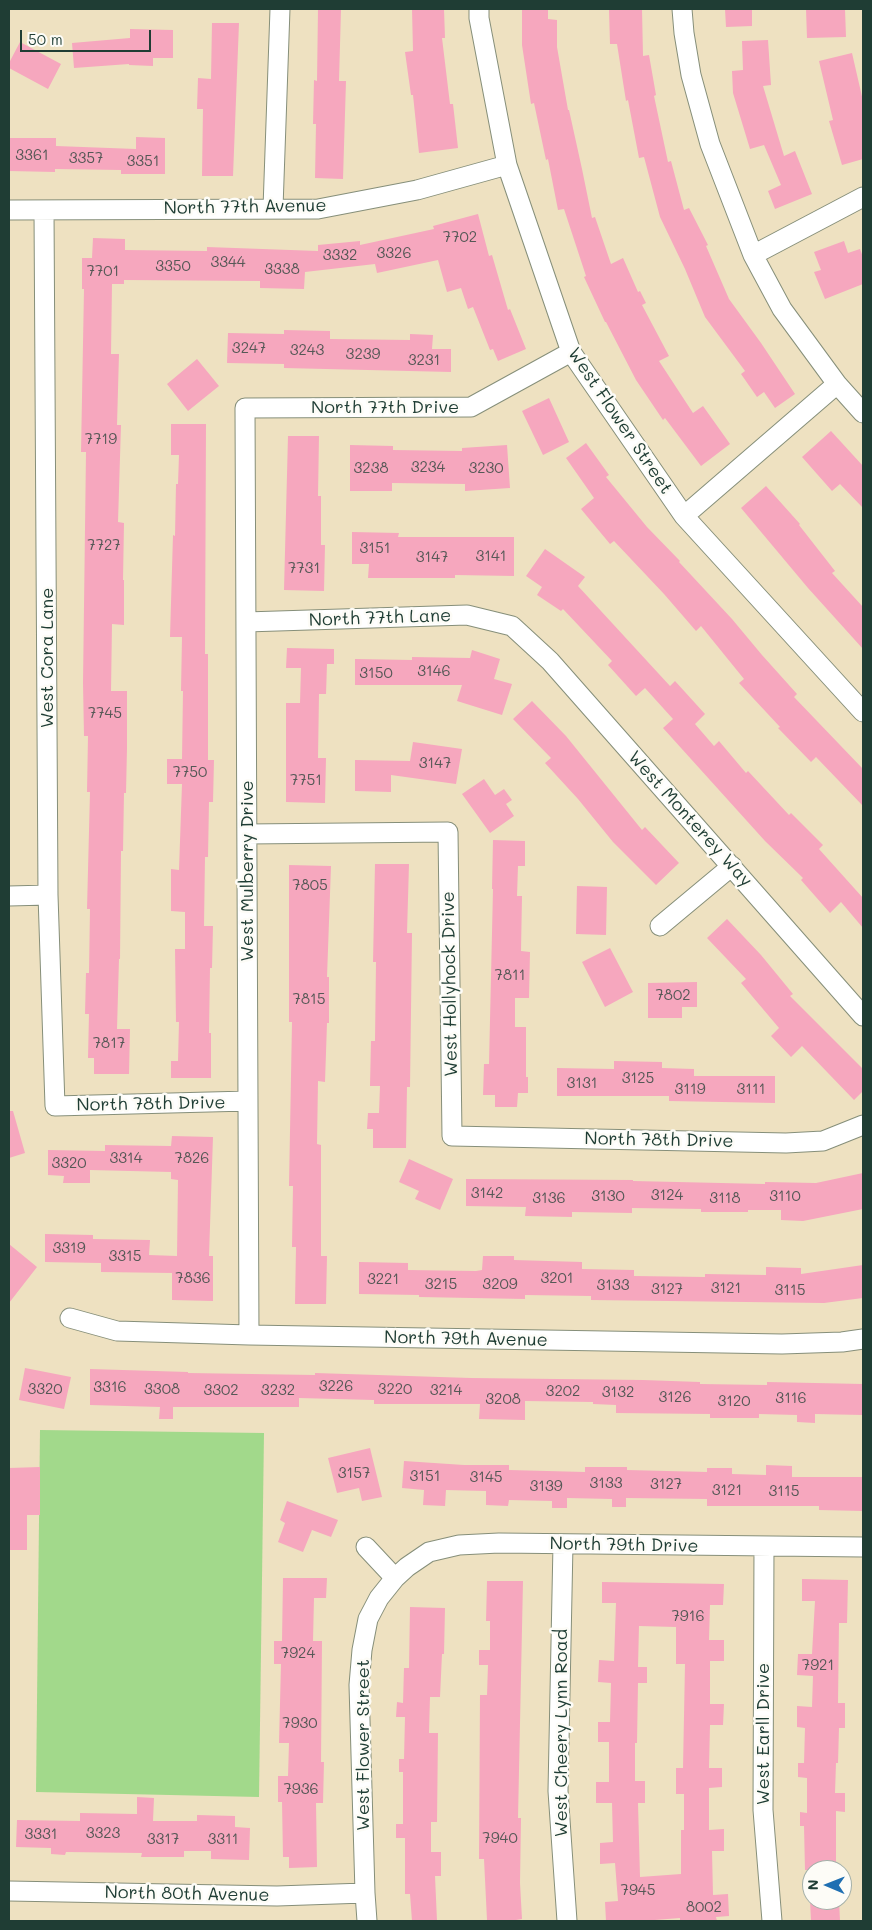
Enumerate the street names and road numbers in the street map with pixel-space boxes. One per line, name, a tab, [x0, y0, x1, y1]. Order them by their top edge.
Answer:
street label: North 77th Avenue	[163, 195, 327, 219]
street label: West Flower Street	[563, 344, 677, 498]
street label: North 77th Drive	[311, 396, 459, 418]
street label: West Cora Lane	[36, 588, 58, 728]
street label: North 77th Lane	[308, 605, 452, 631]
street label: West Monterey Way	[623, 747, 757, 891]
street label: West Mulberry Drive	[236, 780, 258, 962]
street label: West Hollyhock Drive	[438, 891, 462, 1077]
street label: North 78th Drive	[76, 1092, 226, 1116]
street label: North 78th Drive	[584, 1128, 734, 1152]
street label: North 79th Avenue	[384, 1327, 548, 1351]
street label: North 79th Drive	[549, 1533, 699, 1557]
street label: West Cheery Lynn Road	[550, 1629, 572, 1837]
street label: West Flower Street	[352, 1659, 374, 1831]
street label: West Earll Drive	[752, 1663, 774, 1805]
street label: North 80th Avenue	[104, 1882, 270, 1906]

